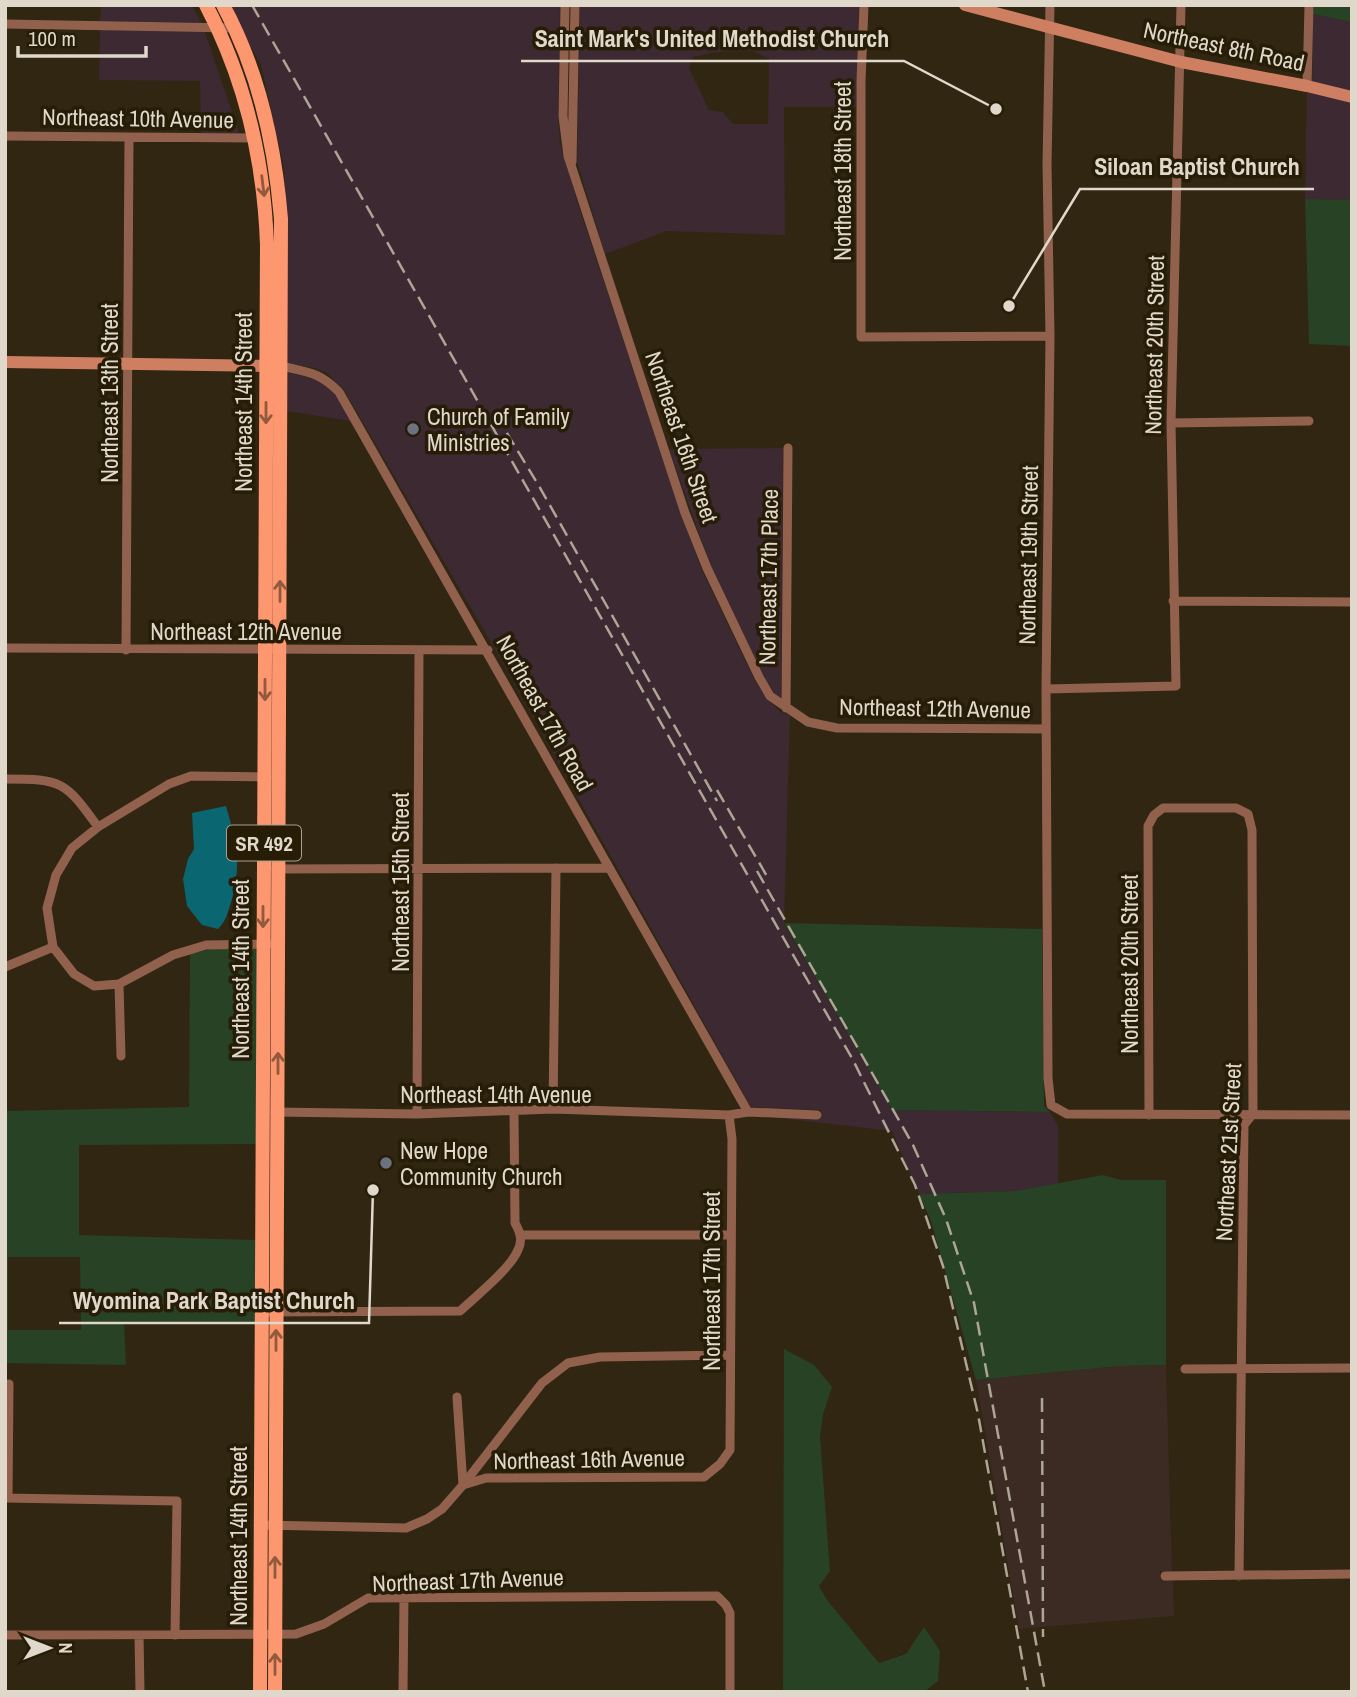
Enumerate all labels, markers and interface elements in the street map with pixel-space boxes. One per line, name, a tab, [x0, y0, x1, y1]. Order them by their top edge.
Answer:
scale bar	[18, 14, 145, 58]
street label: Northeast 8th Road	[1141, 14, 1307, 78]
callout: Saint Mark's United Methodist Church	[521, 16, 904, 61]
text: Saint Mark's United Methodist Church	[535, 22, 889, 54]
text: 100 m	[28, 24, 76, 53]
street label: Northeast 18th Street	[827, 81, 858, 261]
street label: Northeast 10th Avenue	[42, 101, 234, 135]
callout: Siloan Baptist Church	[1080, 144, 1314, 189]
text: Siloan Baptist Church	[1094, 150, 1300, 182]
one-way arrow	[257, 174, 270, 197]
street label: Northeast 20th Street	[1137, 255, 1171, 435]
street label: Northeast 13th Street	[94, 303, 125, 483]
street label: Northeast 14th Street	[228, 312, 259, 492]
street label: Northeast 16th Street	[638, 347, 726, 527]
place label: Church of Family Ministries	[427, 401, 570, 458]
one-way arrow	[259, 402, 273, 425]
marker: Church of Family Ministries	[405, 421, 421, 437]
street label: Northeast 19th Street	[1011, 465, 1045, 645]
street label: Northeast 17th Place	[751, 489, 785, 665]
one-way arrow	[273, 579, 287, 602]
street label: Northeast 12th Avenue	[150, 616, 342, 647]
street label: Northeast 17th Road	[489, 629, 601, 797]
one-way arrow	[258, 678, 272, 701]
street label: Northeast 12th Avenue	[839, 691, 1031, 725]
street label: Northeast 15th Street	[385, 792, 416, 972]
road number: SR 492	[227, 826, 301, 860]
street label: Northeast 20th Street	[1114, 874, 1145, 1054]
street label: Northeast 14th Street	[225, 879, 256, 1059]
one-way arrow	[256, 906, 270, 929]
one-way arrow	[271, 1052, 285, 1075]
street label: Northeast 21st Street	[1208, 1062, 1248, 1242]
street label: Northeast 14th Avenue	[400, 1079, 592, 1110]
place label: New Hope Community Church	[400, 1135, 562, 1192]
marker: New Hope Community Church	[378, 1155, 394, 1171]
street label: Northeast 17th Street	[696, 1191, 727, 1371]
callout: Wyomina Park Baptist Church	[59, 1278, 369, 1323]
text: Wyomina Park Baptist Church	[73, 1284, 355, 1316]
one-way arrow	[270, 1328, 283, 1351]
street label: Northeast 16th Avenue	[493, 1442, 685, 1476]
street label: Northeast 14th Street	[223, 1446, 254, 1626]
one-way arrow	[268, 1556, 282, 1579]
street label: Northeast 17th Avenue	[372, 1561, 564, 1599]
north arrow	[14, 1613, 84, 1683]
text: N	[53, 1642, 79, 1654]
one-way arrow	[268, 1652, 282, 1675]

